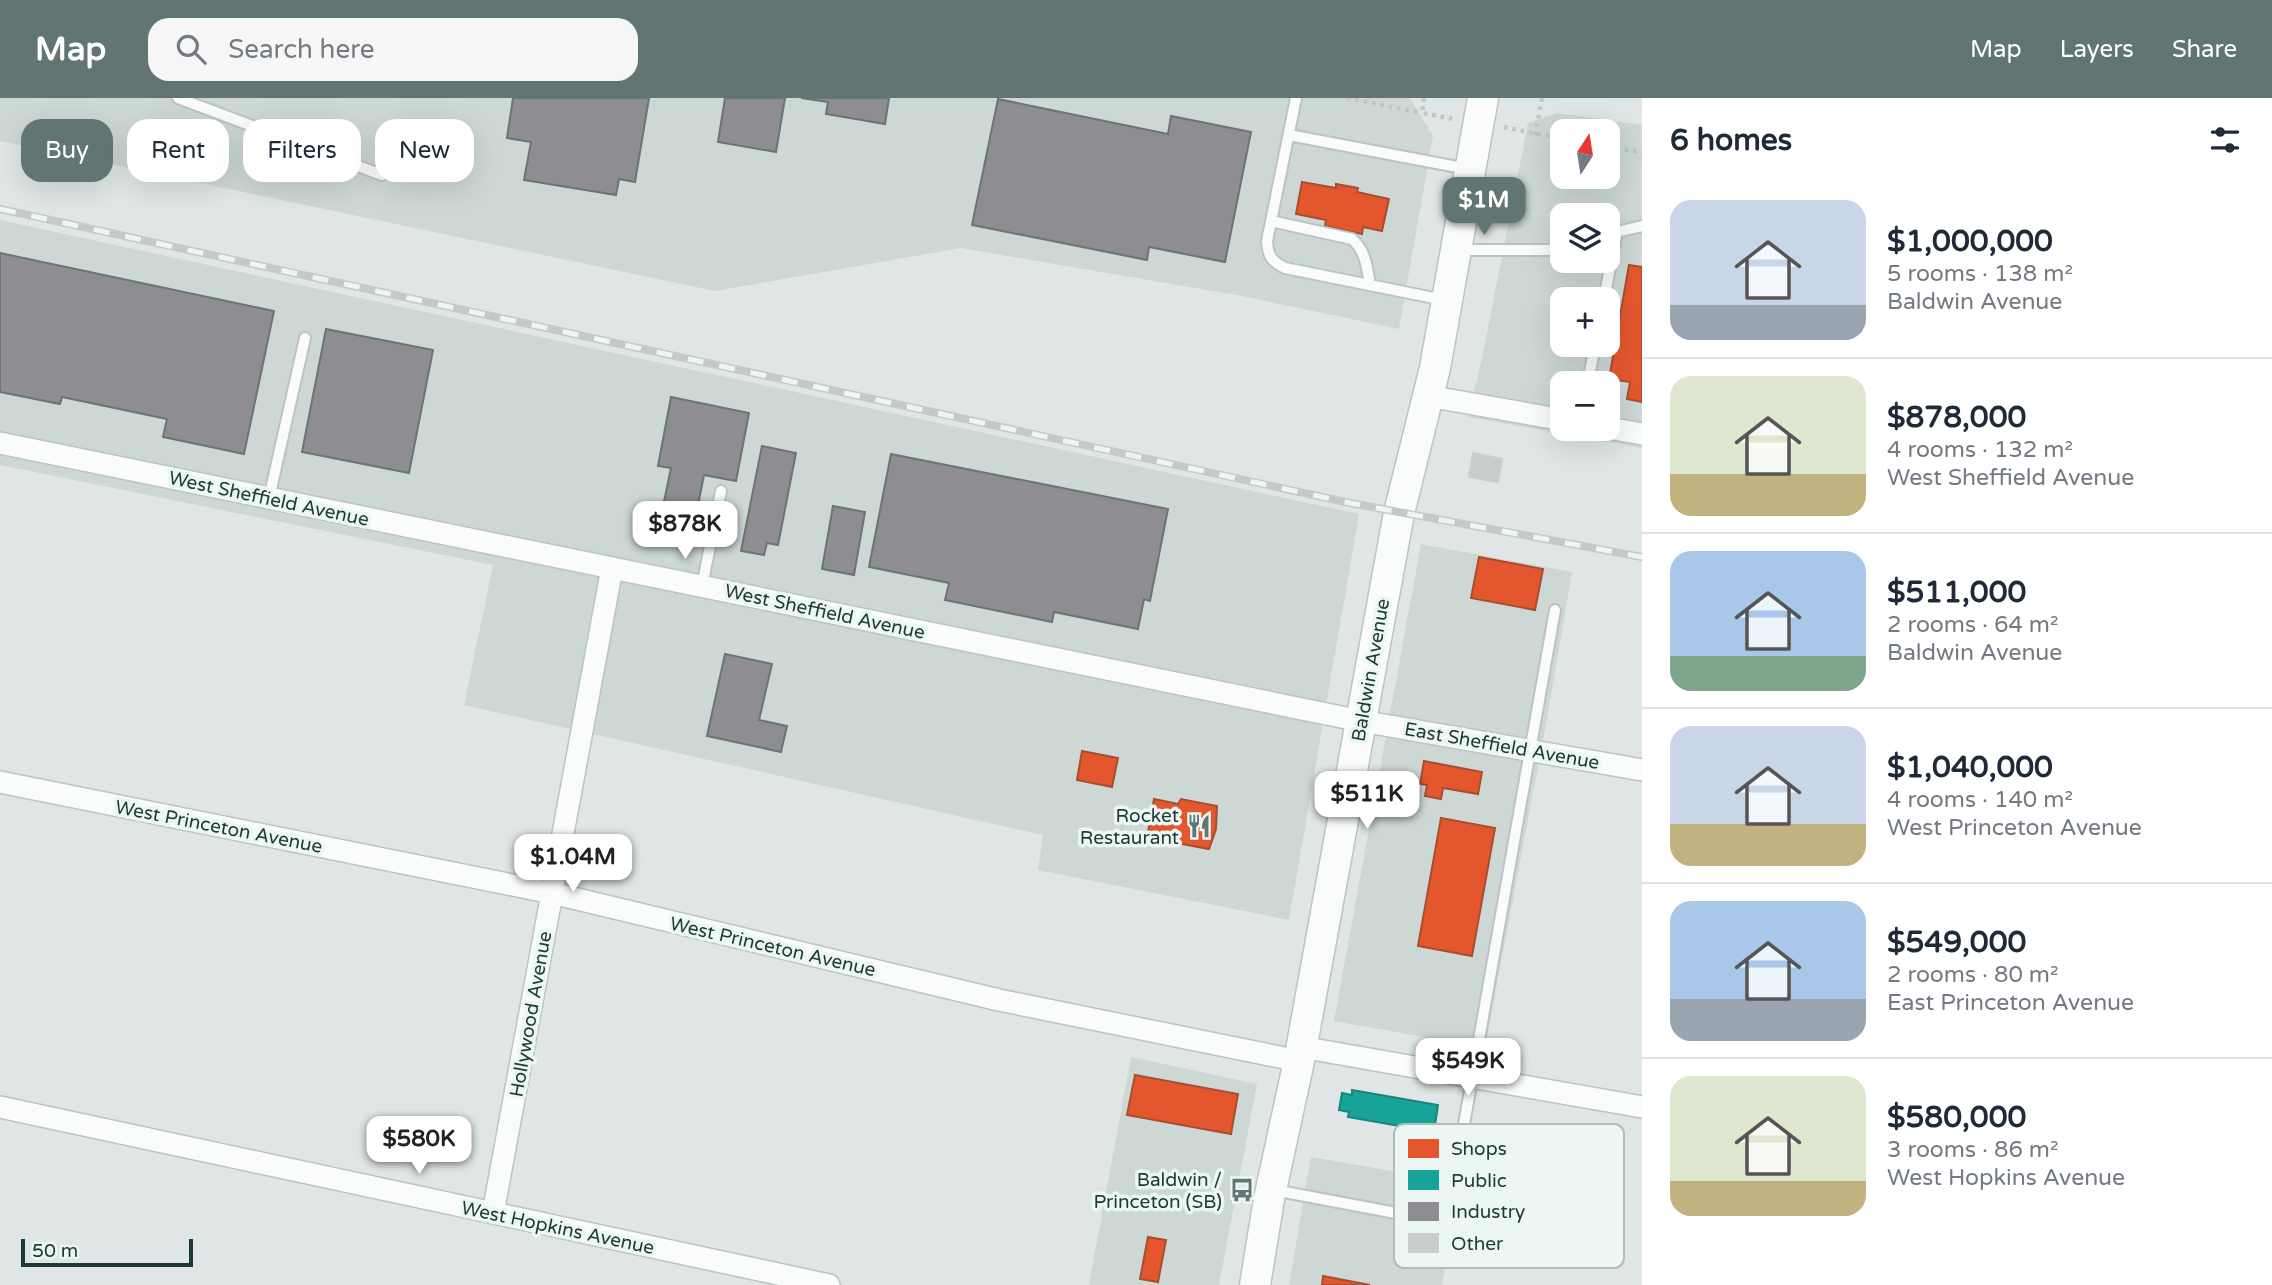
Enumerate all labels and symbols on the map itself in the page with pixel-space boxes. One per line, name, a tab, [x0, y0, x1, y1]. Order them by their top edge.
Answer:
north arrow	[1550, 119, 1620, 189]
pin: $1M	[1450, 178, 1518, 237]
street label: West Sheffield Avenue	[167, 467, 371, 531]
pin: $878K	[636, 502, 734, 561]
street label: West Sheffield Avenue	[723, 580, 927, 644]
street label: Baldwin Avenue	[1348, 597, 1394, 743]
street label: East Sheffield Avenue	[1403, 718, 1601, 774]
pin: $511K	[1318, 772, 1416, 831]
street label: West Princeton Avenue	[113, 796, 324, 858]
place label: Rocket Restaurant	[1080, 805, 1179, 849]
restaurant icon: Rocket Restaurant	[1185, 812, 1213, 840]
pin: $1.04M	[516, 834, 630, 894]
street label: West Princeton Avenue	[668, 913, 878, 981]
street label: Hollywood Avenue	[506, 929, 556, 1099]
pin: $549K	[1419, 1038, 1517, 1098]
pin: $580K	[370, 1116, 468, 1176]
legend	[1394, 1124, 1624, 1268]
text: Shops	[1451, 1138, 1507, 1160]
place label: Baldwin / Princeton (SB)	[1093, 1169, 1222, 1213]
text: Public	[1451, 1170, 1507, 1192]
bus stop icon: Baldwin / Princeton (SB)	[1228, 1176, 1256, 1204]
street label: West Hopkins Avenue	[459, 1197, 656, 1259]
text: Industry	[1451, 1201, 1525, 1223]
text: Other	[1451, 1233, 1504, 1255]
scale bar	[21, 1236, 192, 1268]

